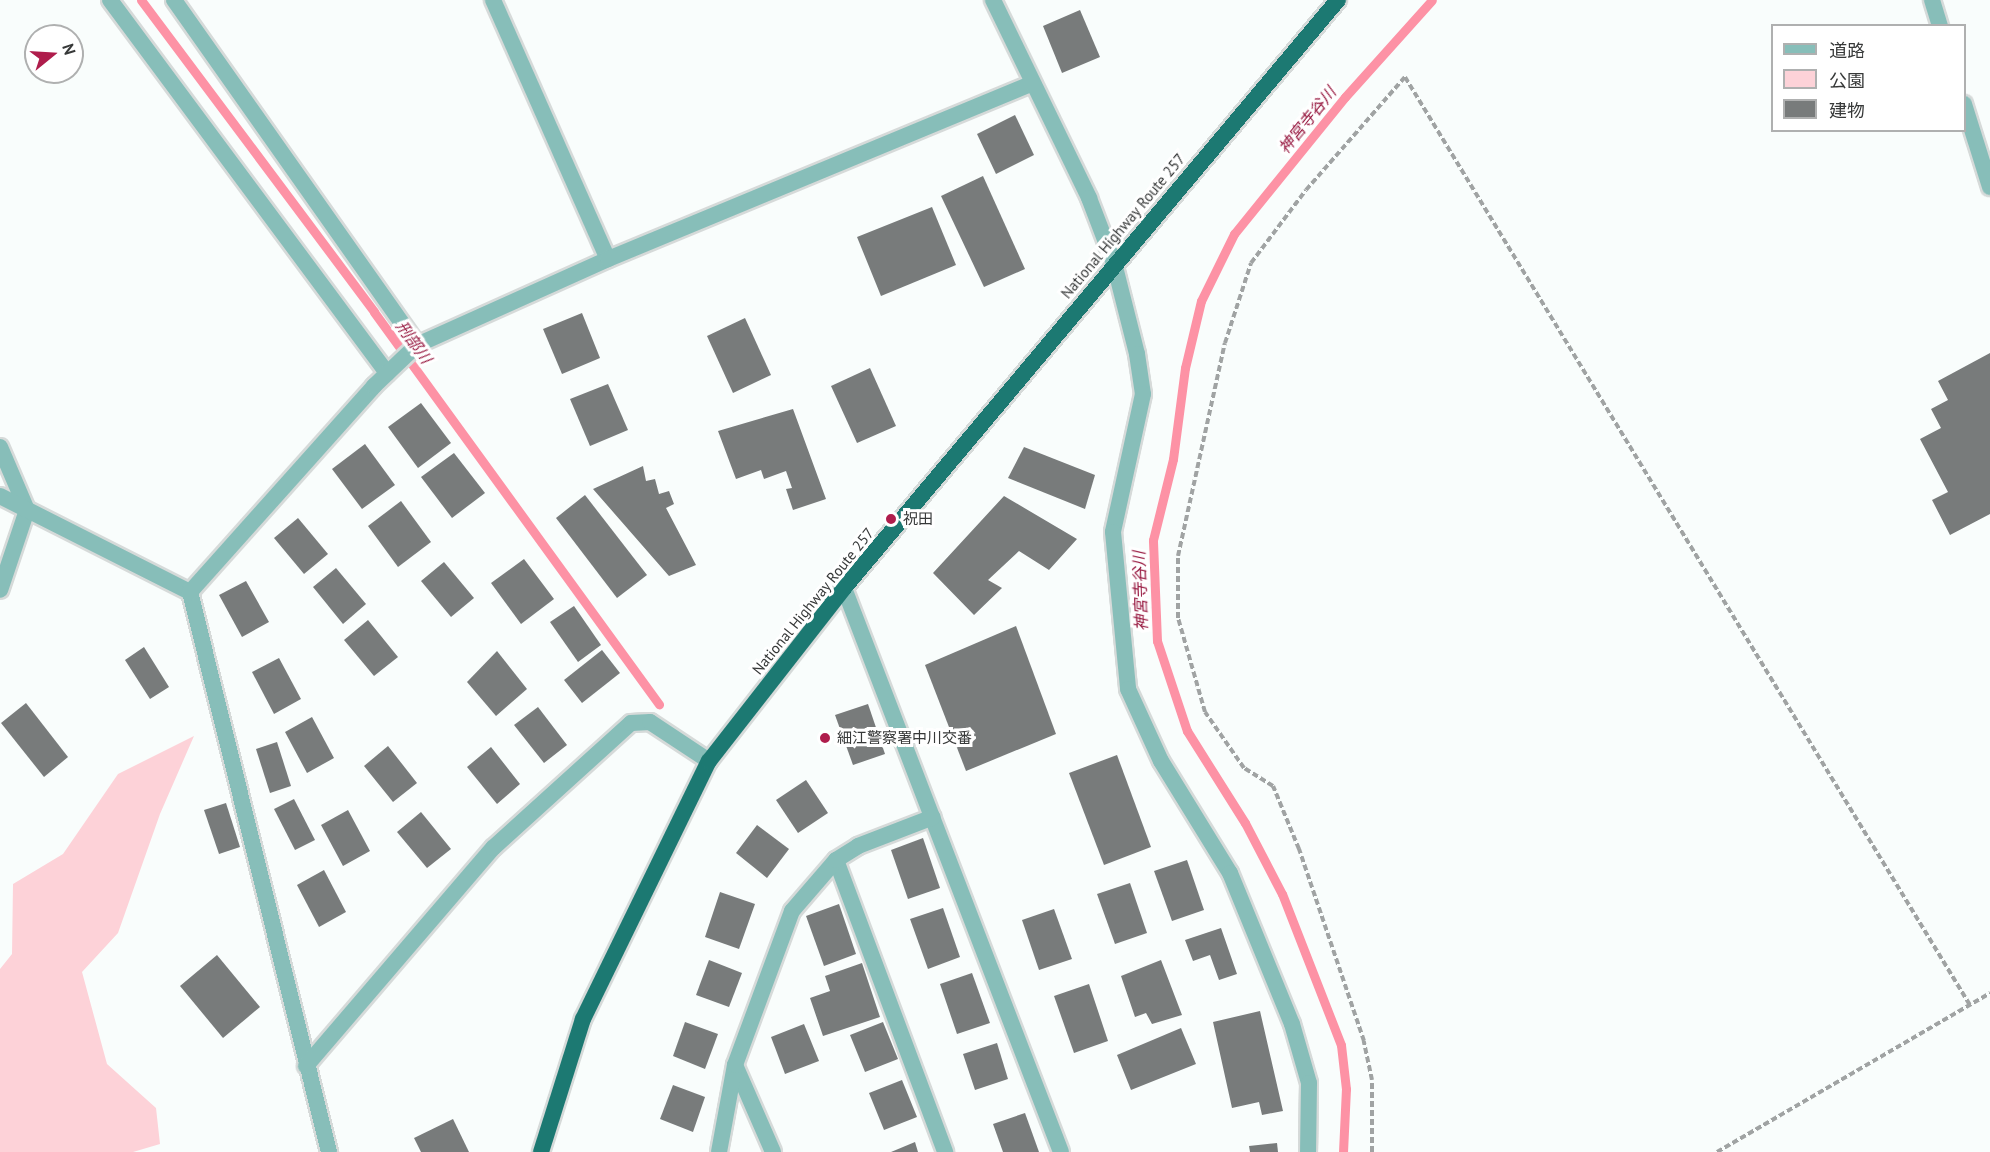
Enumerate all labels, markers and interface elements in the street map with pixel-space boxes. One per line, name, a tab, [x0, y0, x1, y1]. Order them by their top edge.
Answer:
north arrow	[24, 24, 84, 84]
legend	[1771, 24, 1966, 132]
text: 道路	[1829, 39, 1865, 62]
text: N	[58, 41, 80, 57]
text: 公園	[1829, 69, 1865, 92]
water label: 神宮寺谷川	[1274, 83, 1340, 157]
text: 建物	[1829, 99, 1865, 122]
street label: National Highway Route 257	[1057, 150, 1189, 302]
water label: 刑部川	[392, 317, 436, 367]
place label: 祝田	[903, 510, 933, 528]
marker: 祝田	[884, 512, 898, 526]
street label: National Highway Route 257	[748, 524, 878, 678]
water label: 神宮寺谷川	[1129, 551, 1151, 631]
place label: 細江警察署中川交番	[837, 729, 972, 747]
marker: 細江警察署中川交番	[818, 731, 832, 745]

